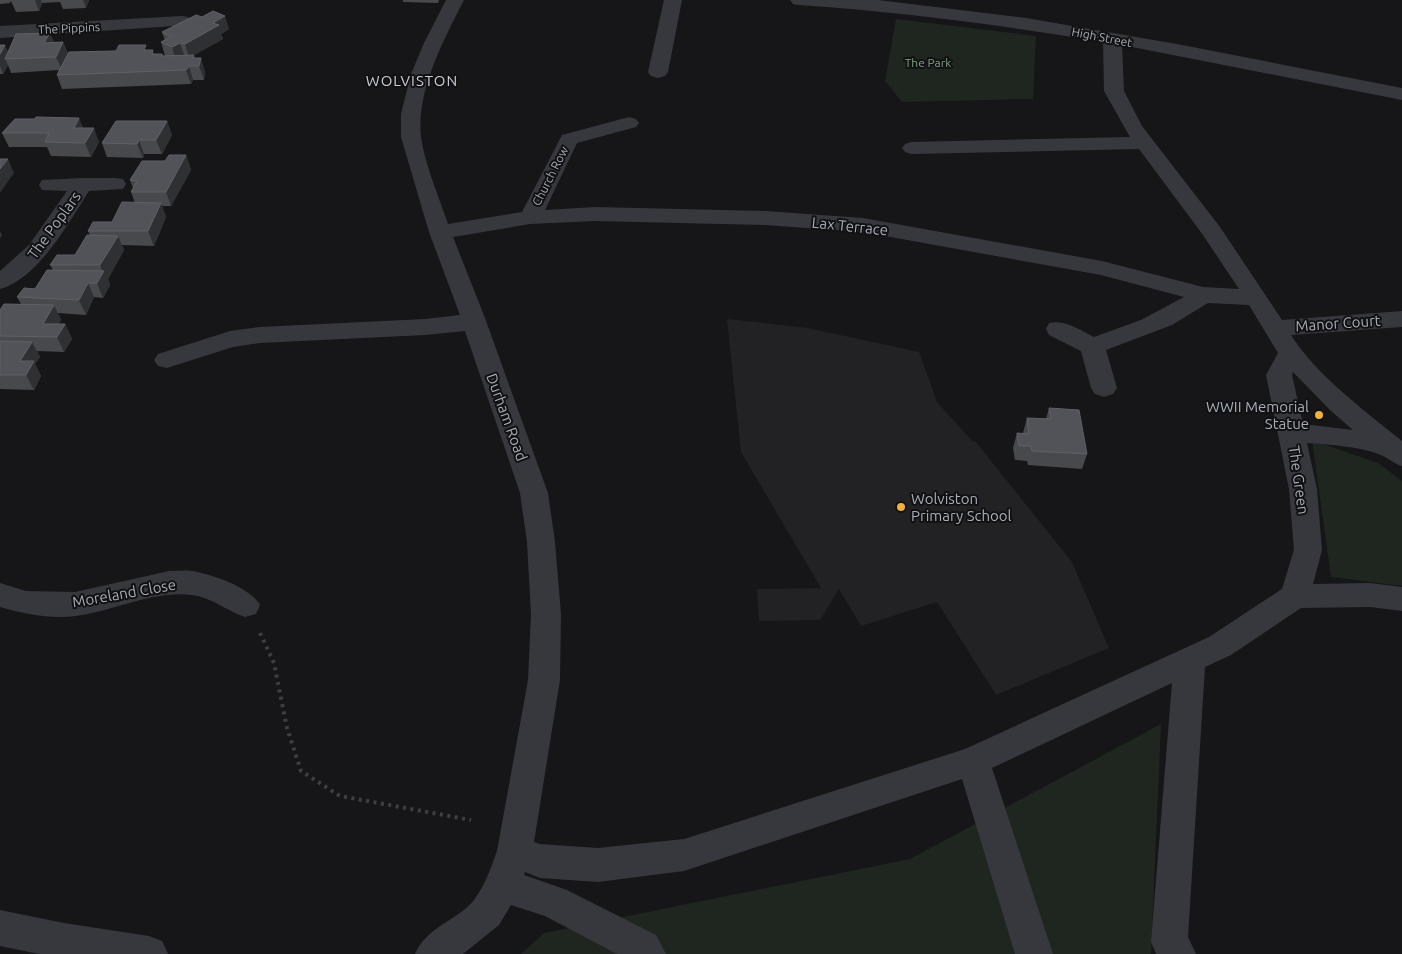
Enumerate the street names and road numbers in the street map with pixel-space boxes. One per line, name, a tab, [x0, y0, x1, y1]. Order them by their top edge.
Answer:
street label: The Pippins	[38, 20, 100, 36]
street label: High Street	[1071, 25, 1134, 49]
street label: Church Row	[530, 144, 571, 208]
street label: The Poplars	[24, 188, 84, 262]
street label: Lax Terrace	[811, 214, 889, 238]
street label: Manor Court	[1295, 312, 1381, 334]
street label: Durham Road	[483, 371, 531, 463]
street label: The Green	[1286, 444, 1312, 516]
street label: Moreland Close	[71, 576, 177, 610]

